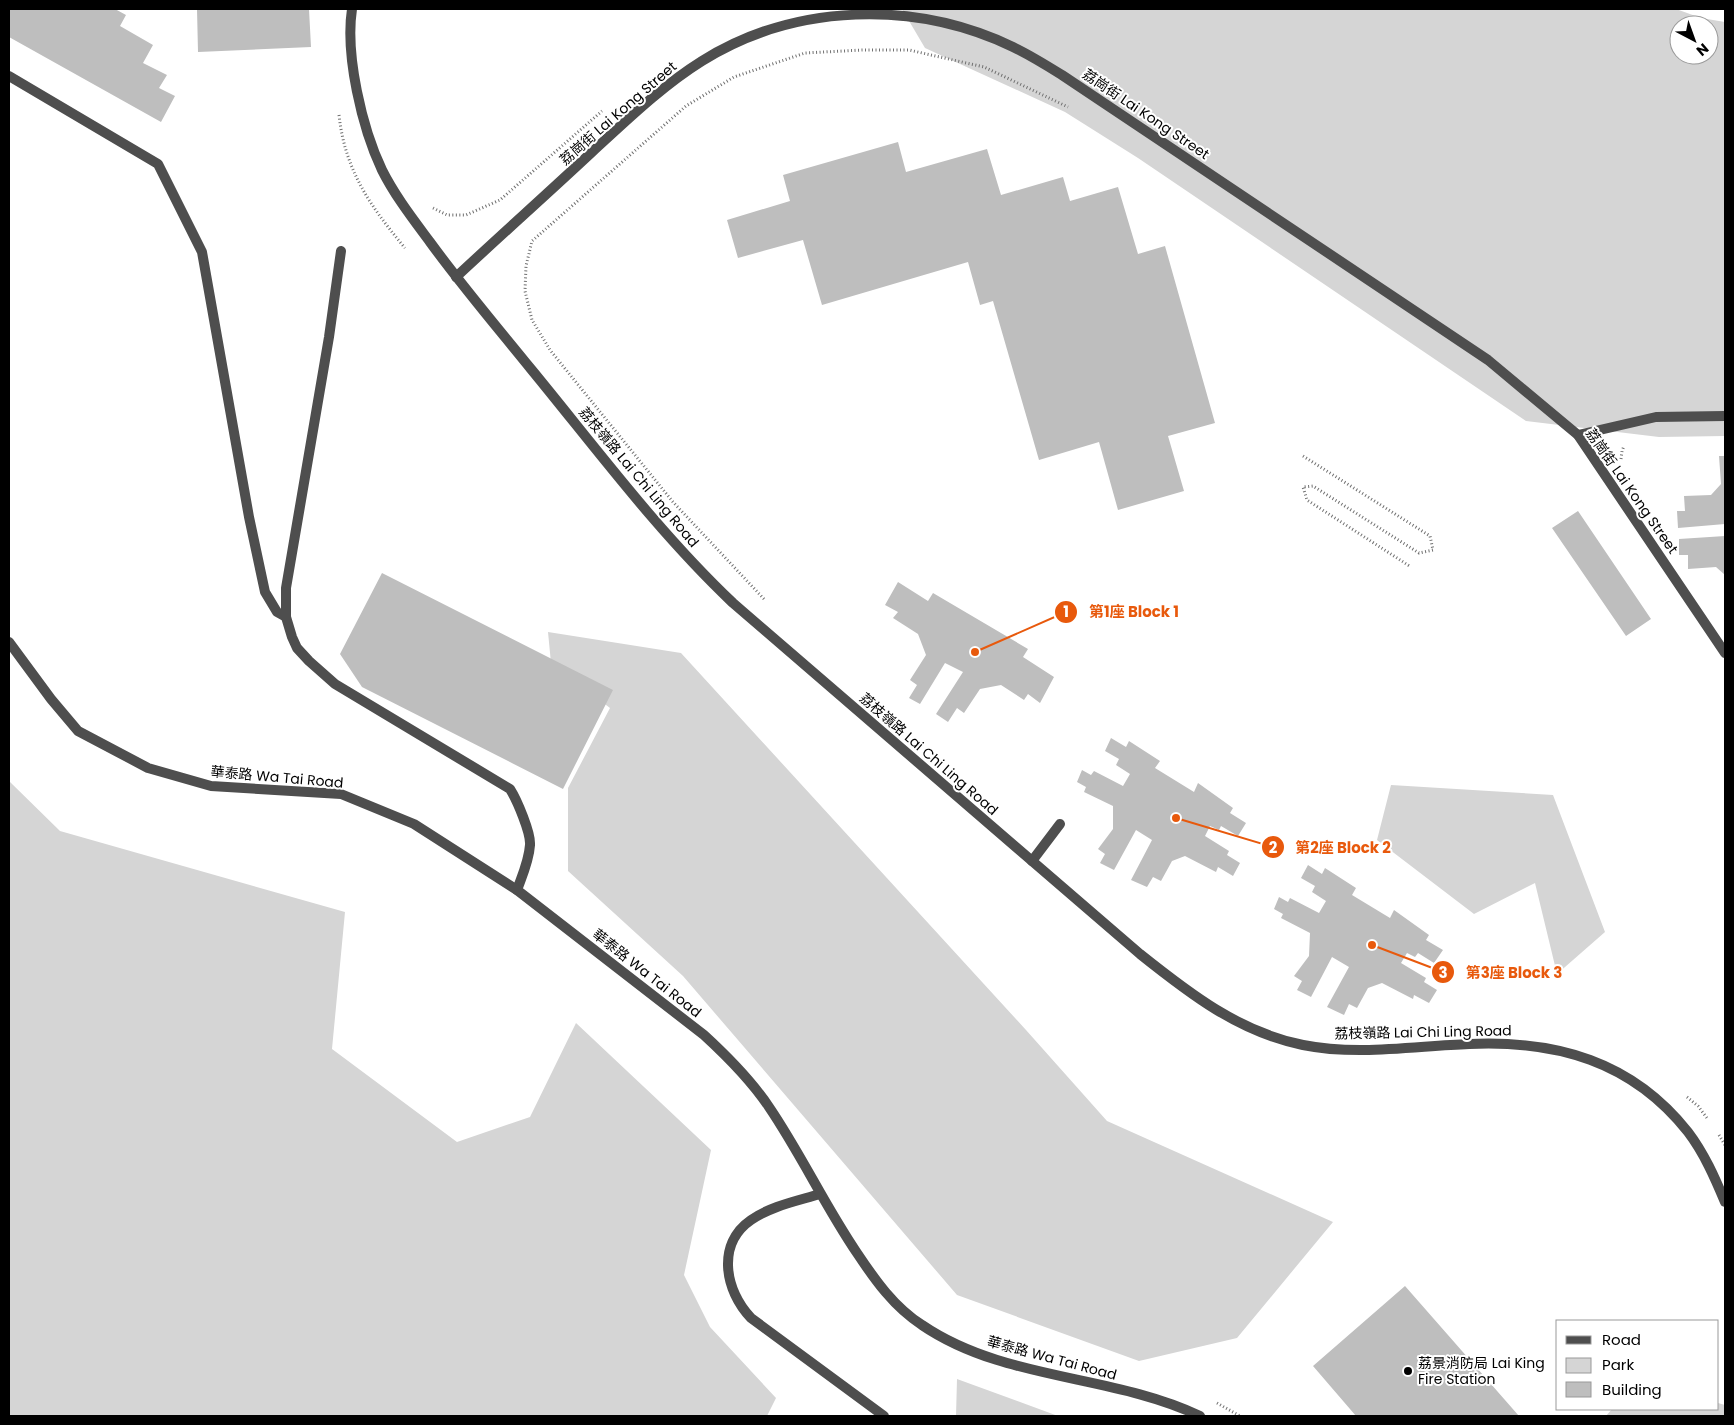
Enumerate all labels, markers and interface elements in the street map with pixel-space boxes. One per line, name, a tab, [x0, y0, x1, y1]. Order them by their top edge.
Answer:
north arrow	[1669, 15, 1719, 65]
text: N	[1692, 39, 1713, 61]
street label: 荔崗街 Lai Kong Street	[555, 57, 681, 169]
street label: 荔崗街 Lai Kong Street	[1079, 64, 1213, 164]
street label: 荔枝嶺路 Lai Chi Ling Road	[574, 403, 704, 551]
street label: 荔崗街 Lai Kong Street	[1581, 424, 1683, 558]
callout: 第1座 Block 1	[1054, 597, 1189, 627]
text: 1	[1063, 601, 1069, 622]
text: 第1座 Block 1	[1089, 601, 1179, 622]
street label: 荔枝嶺路 Lai Chi Ling Road	[855, 688, 1003, 820]
street label: 華泰路 Wa Tai Road	[210, 761, 344, 793]
callout: 第2座 Block 2	[1260, 832, 1401, 862]
text: 2	[1269, 837, 1278, 858]
text: 第2座 Block 2	[1295, 837, 1391, 858]
street label: 華泰路 Wa Tai Road	[588, 924, 706, 1022]
callout: 第3座 Block 3	[1431, 957, 1573, 987]
text: 3	[1438, 962, 1448, 983]
text: 第3座 Block 3	[1466, 962, 1562, 983]
street label: 荔枝嶺路 Lai Chi Ling Road	[1334, 1020, 1512, 1044]
legend	[1556, 1320, 1719, 1410]
text: Road	[1602, 1329, 1641, 1350]
street label: 華泰路 Wa Tai Road	[985, 1331, 1119, 1385]
place label: 荔景消防局 Lai King Fire Station	[1418, 1353, 1545, 1389]
text: Park	[1602, 1354, 1634, 1375]
marker: 荔景消防局 Lai King Fire Station	[1402, 1365, 1414, 1377]
text: Building	[1602, 1379, 1662, 1400]

